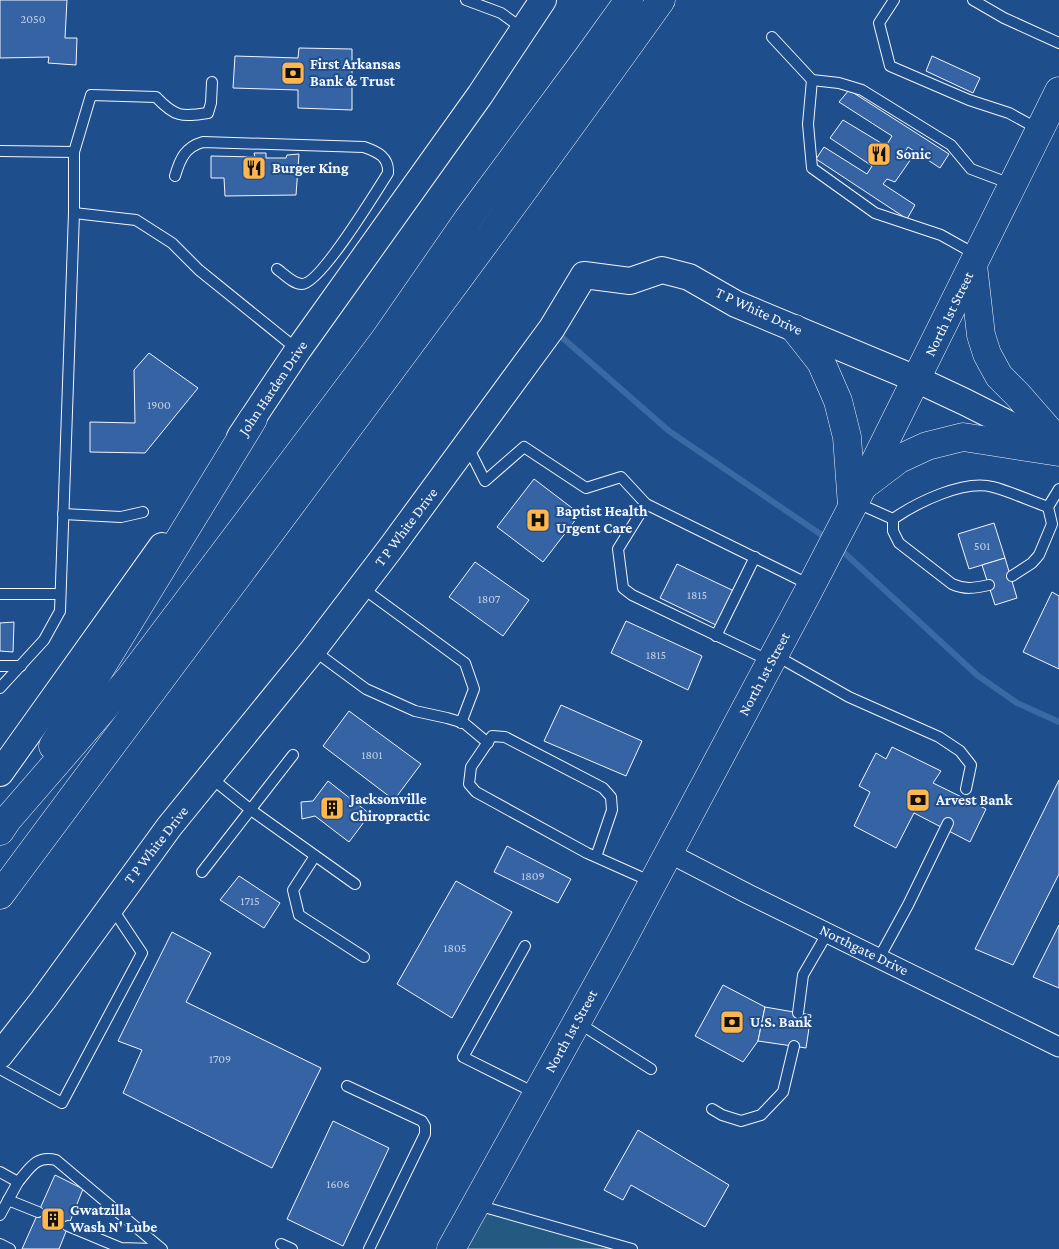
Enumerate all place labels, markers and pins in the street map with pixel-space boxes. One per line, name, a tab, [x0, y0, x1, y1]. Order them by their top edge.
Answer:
place label: First Arkansas Bank & Trust	[310, 56, 401, 89]
bank icon: First Arkansas Bank & Trust	[280, 60, 306, 86]
restaurant icon: Sonic	[866, 141, 892, 167]
place label: Sonic	[896, 146, 931, 162]
restaurant icon: Burger King	[241, 155, 267, 181]
place label: Burger King	[272, 160, 349, 176]
place label: Baptist Health Urgent Care	[556, 503, 648, 536]
hospital icon: Baptist Health Urgent Care	[525, 507, 551, 533]
bank icon: Arvest Bank	[905, 787, 931, 813]
place label: Jacksonville Chiropractic	[348, 791, 430, 824]
place label: Arvest Bank	[935, 792, 1013, 808]
building icon: Jacksonville Chiropractic	[319, 795, 345, 821]
bank icon: U.S. Bank	[719, 1009, 745, 1035]
place label: U.S. Bank	[750, 1014, 813, 1030]
place label: Gwatzilla Wash N' Lube	[69, 1202, 157, 1235]
building icon: Gwatzilla Wash N' Lube	[40, 1206, 66, 1232]

